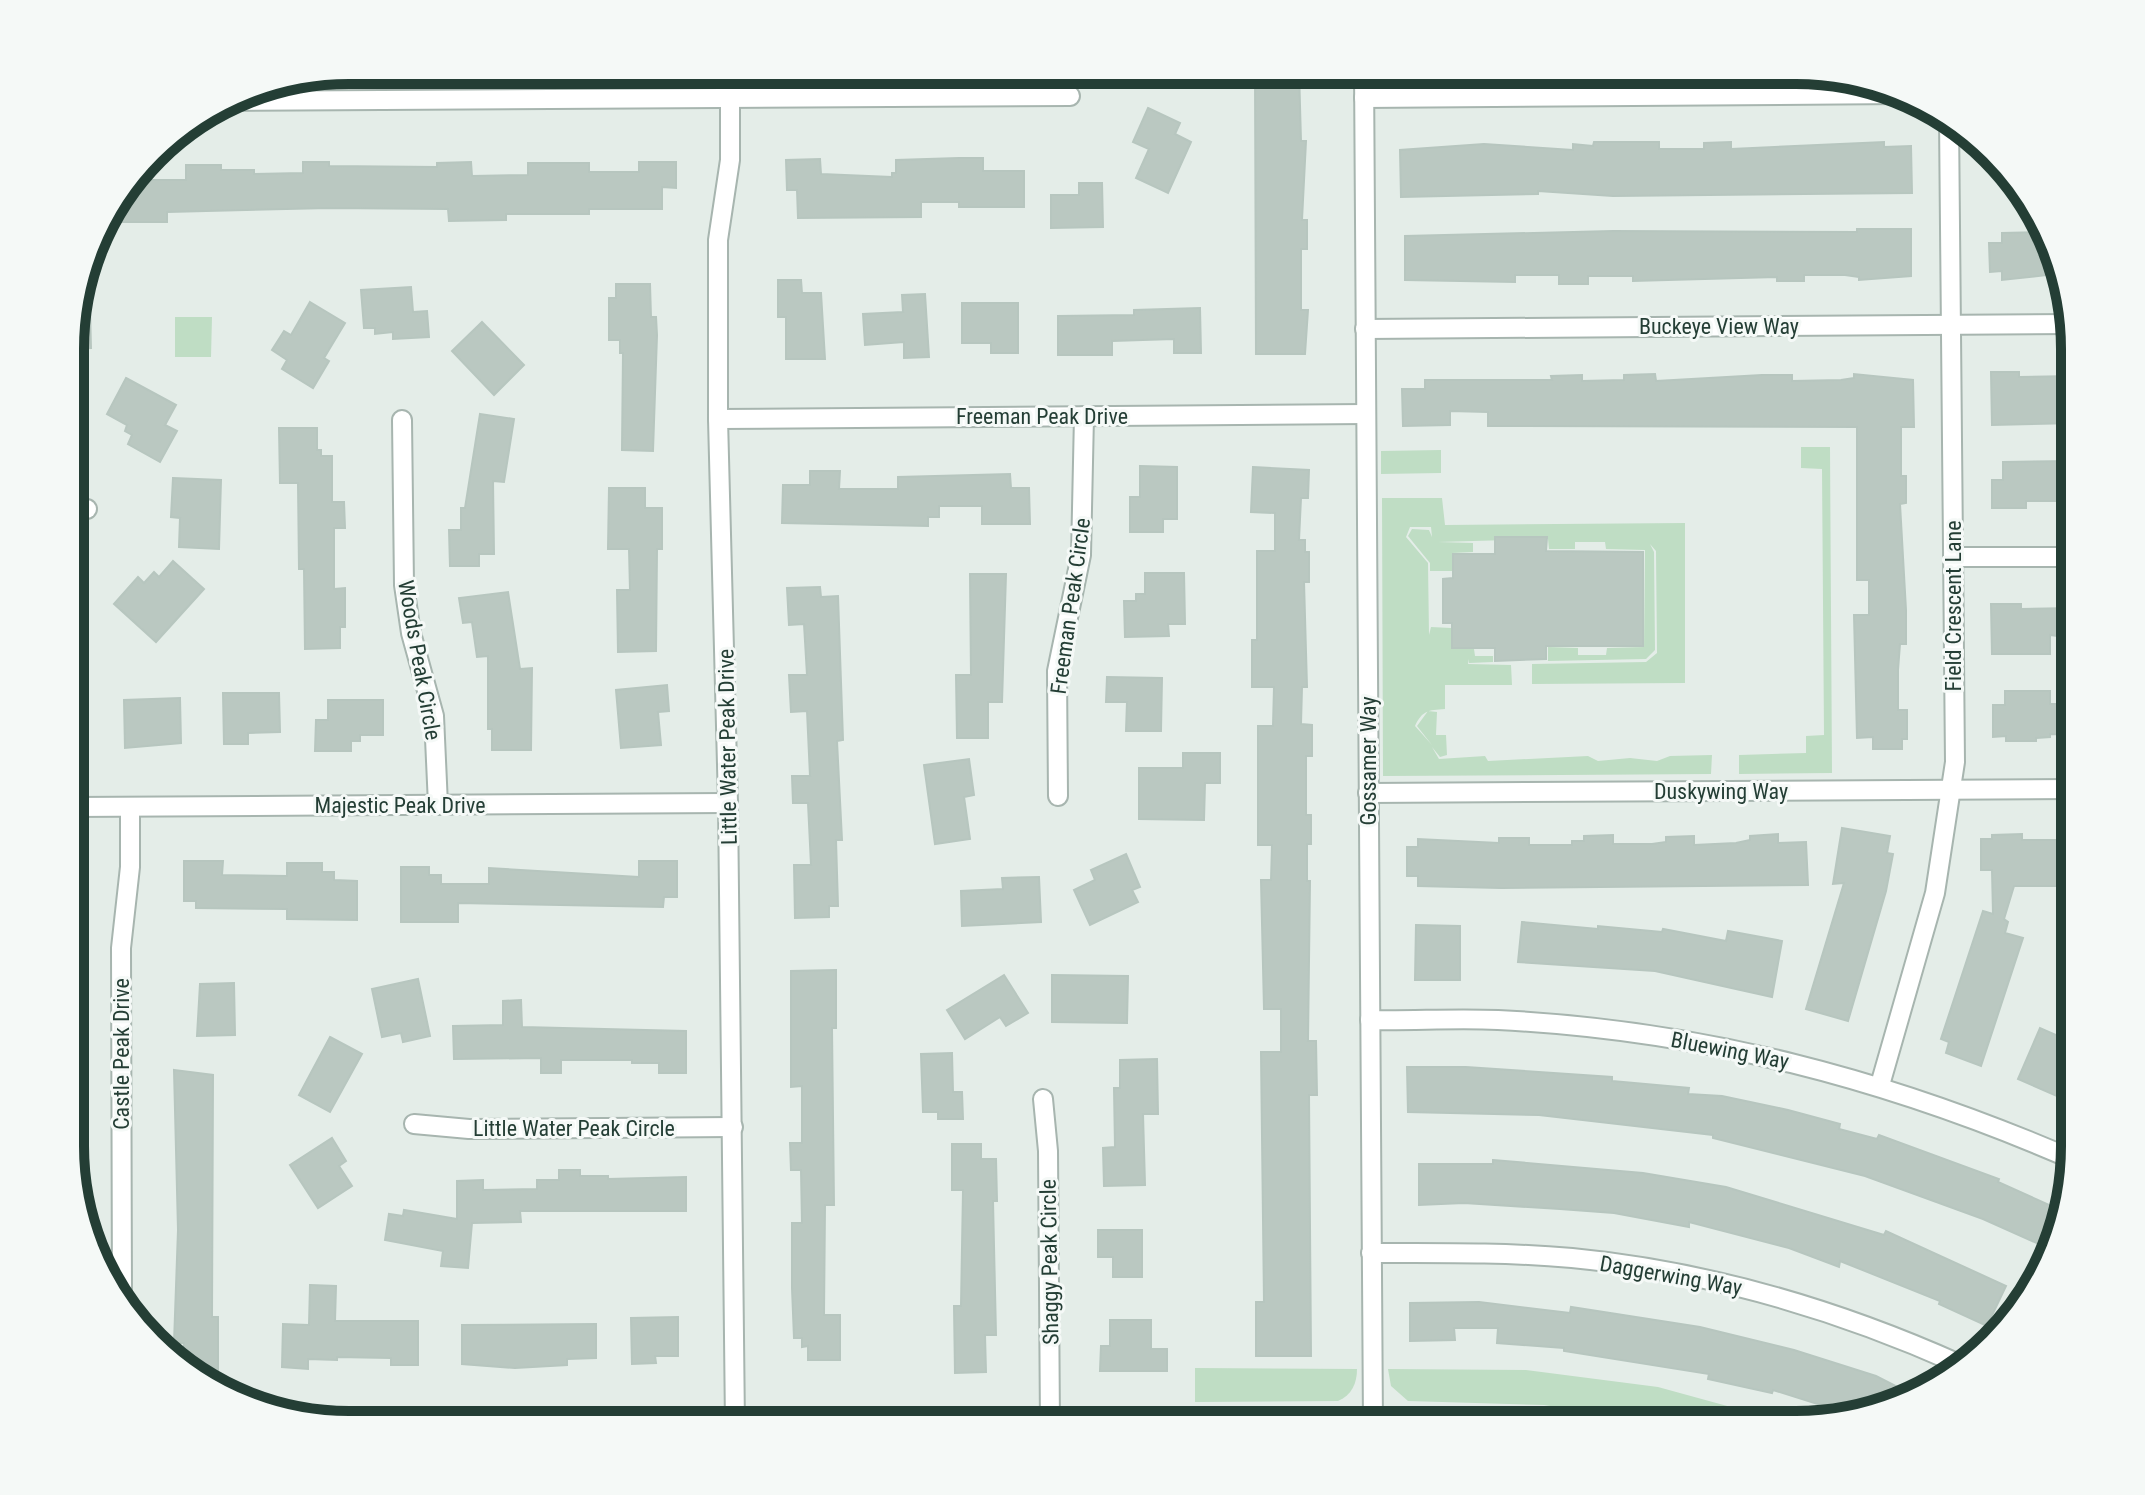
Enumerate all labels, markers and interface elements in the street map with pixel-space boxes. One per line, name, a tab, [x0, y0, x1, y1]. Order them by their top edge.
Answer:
street label: Buckeye View Way	[1639, 314, 1799, 339]
street label: Freeman Peak Drive	[956, 404, 1128, 429]
street label: Freeman Peak Circle	[1046, 516, 1095, 696]
street label: Field Crescent Lane	[1941, 521, 1966, 691]
street label: Woods Peak Circle	[393, 578, 446, 742]
street label: Little Water Peak Drive	[713, 649, 742, 845]
street label: Gossamer Way	[1356, 696, 1381, 826]
street label: Duskywing Way	[1654, 779, 1788, 804]
street label: Majestic Peak Drive	[315, 793, 485, 818]
street label: Castle Peak Drive	[109, 978, 134, 1130]
street label: Bluewing Way	[1669, 1027, 1791, 1074]
street label: Little Water Peak Circle	[473, 1116, 675, 1141]
street label: Shaggy Peak Circle	[1036, 1179, 1063, 1345]
street label: Daggerwing Way	[1598, 1251, 1744, 1300]

